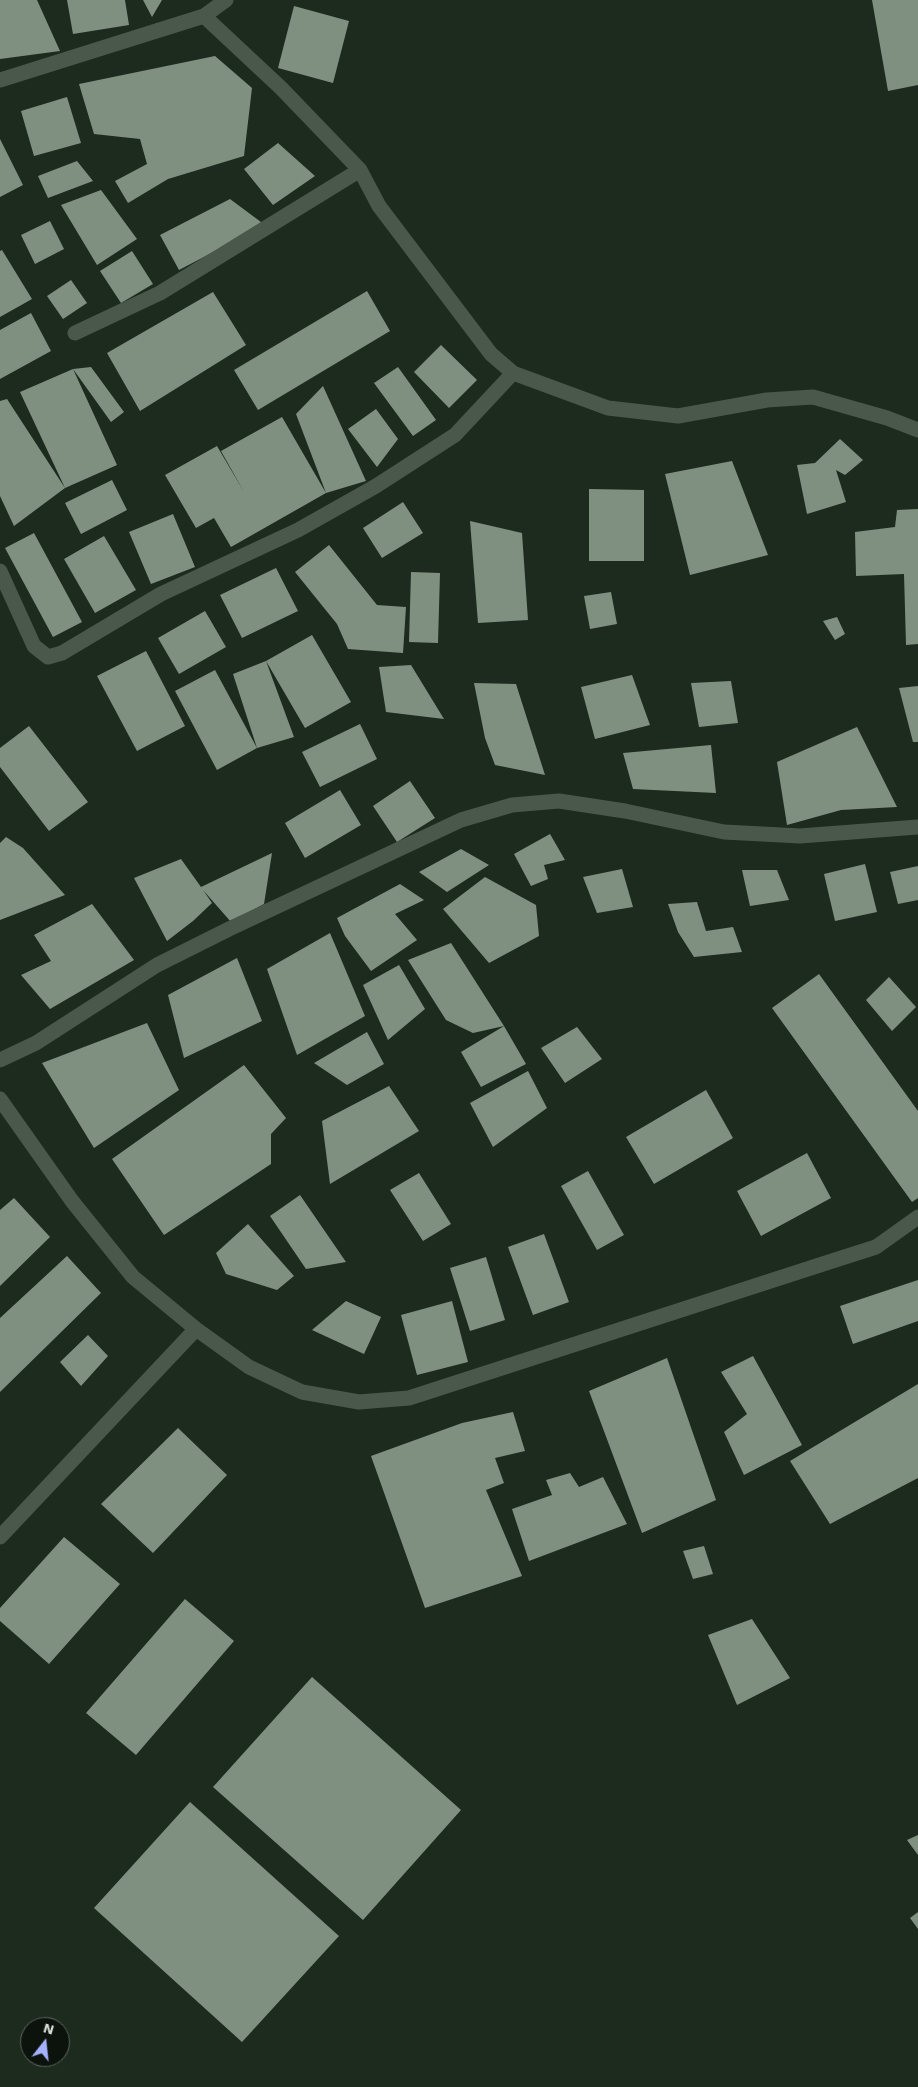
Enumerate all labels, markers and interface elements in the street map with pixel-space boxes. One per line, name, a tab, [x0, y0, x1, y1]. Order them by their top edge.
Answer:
north arrow	[20, 2017, 70, 2067]
text: N	[42, 2019, 56, 2038]

